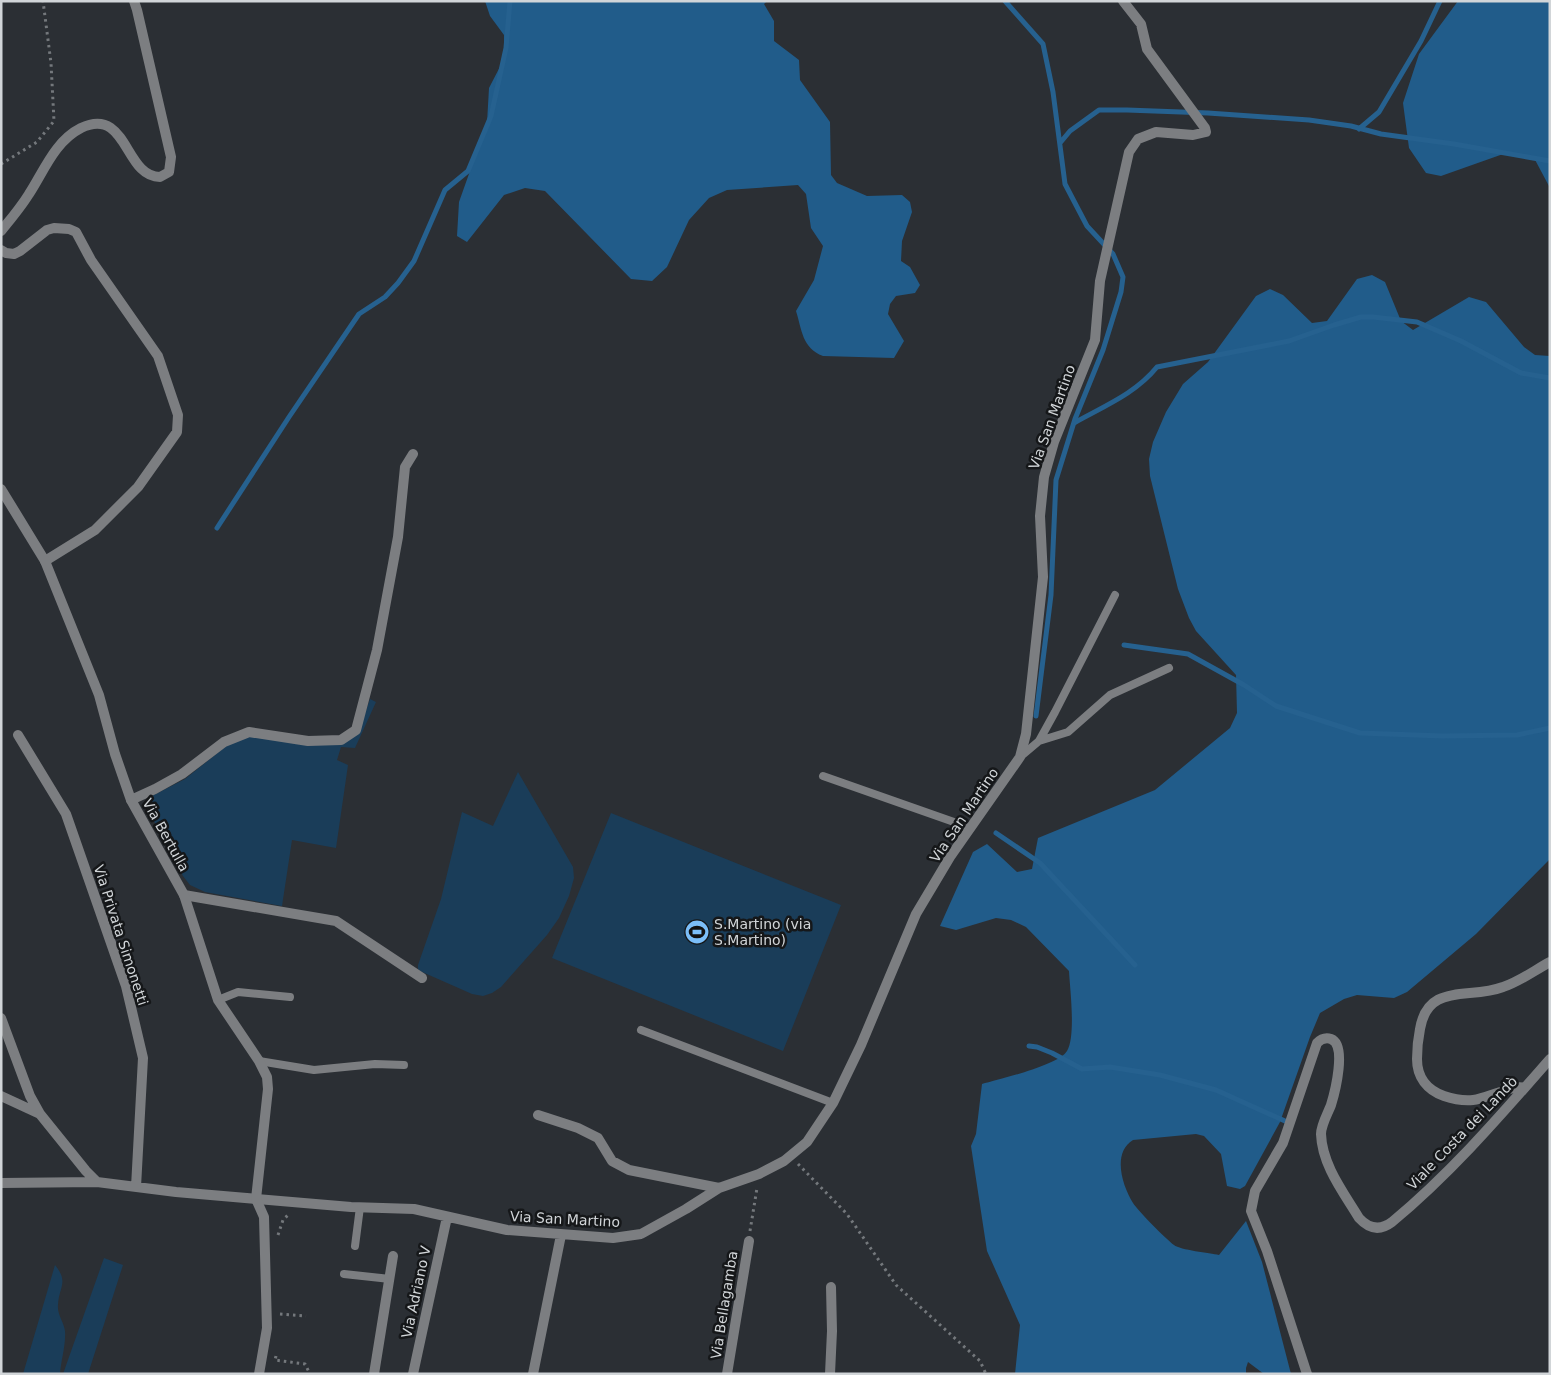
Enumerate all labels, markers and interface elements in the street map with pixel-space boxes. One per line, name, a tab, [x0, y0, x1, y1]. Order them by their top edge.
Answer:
street label: Via San Martino	[1026, 362, 1078, 472]
street label: Via San Martino	[927, 765, 1001, 865]
street label: Via Bertulla	[139, 796, 193, 874]
street label: Via Privata Simonetti	[91, 863, 151, 1007]
place label: S.Martino (via S.Martino)	[714, 916, 811, 948]
sports icon: S.Martino (via S.Martino)	[684, 919, 710, 945]
street label: Viale Costa dei Landò	[1404, 1073, 1520, 1193]
street label: Via San Martino	[510, 1208, 620, 1230]
street label: Via Adriano V	[398, 1244, 434, 1340]
street label: Via Bellagamba	[708, 1250, 740, 1360]

